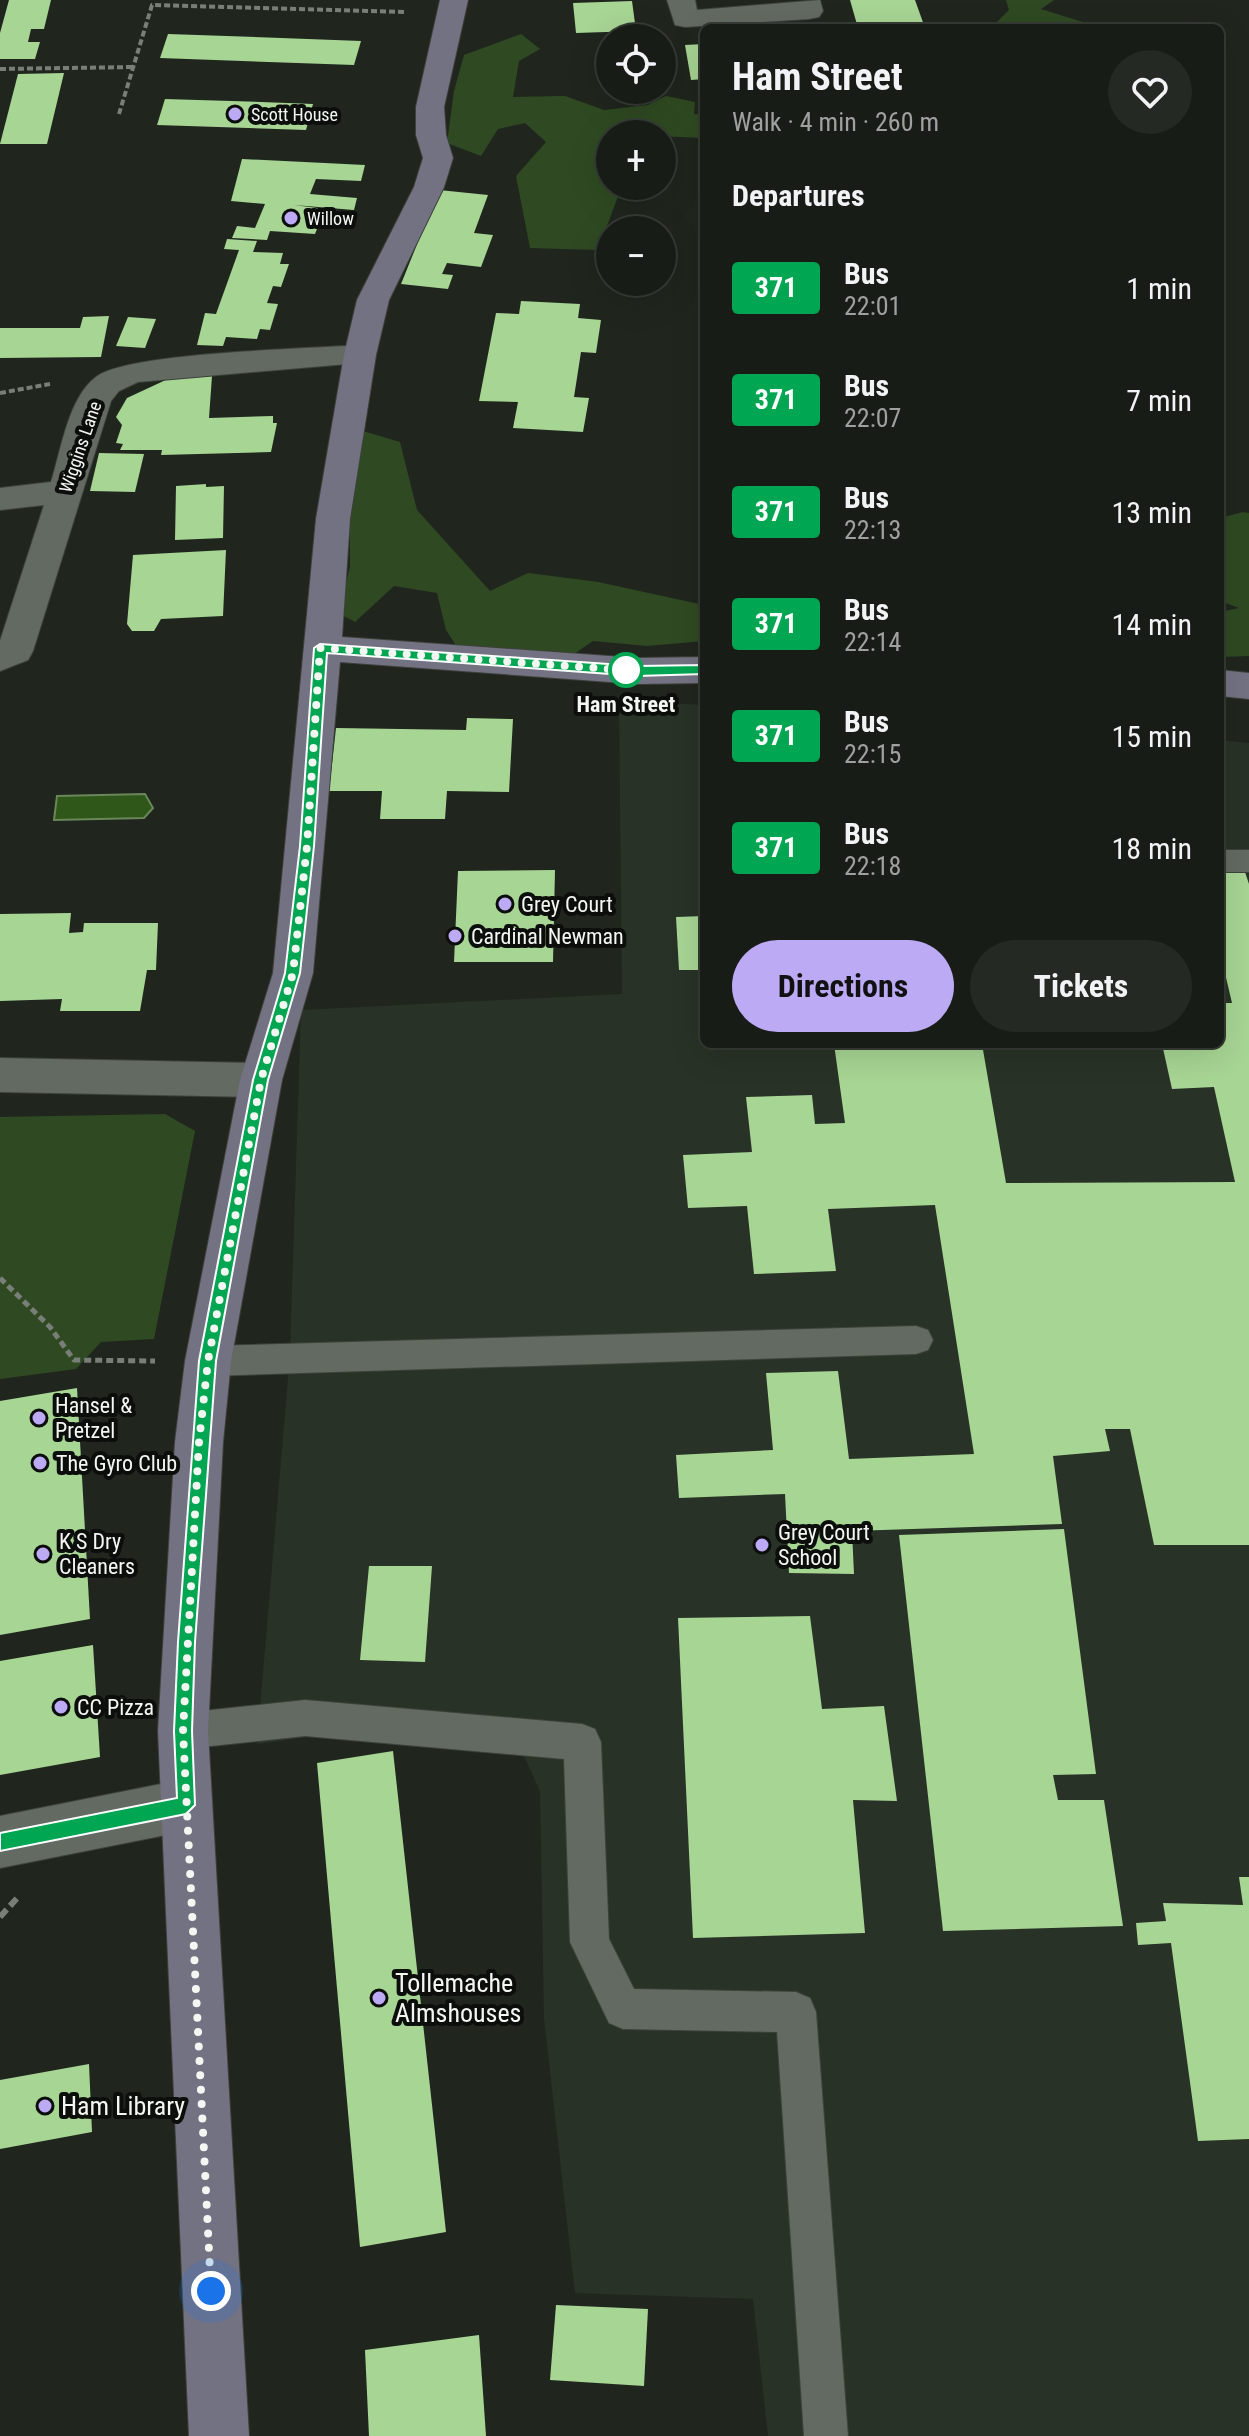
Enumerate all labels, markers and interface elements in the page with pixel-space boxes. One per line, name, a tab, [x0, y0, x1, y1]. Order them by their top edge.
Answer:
map controls	[596, 24, 676, 296]
button: locate	[596, 24, 676, 104]
button: heart	[1108, 50, 1192, 134]
text: Ham Street	[732, 55, 903, 99]
place label: Scott House	[251, 104, 338, 125]
marker: Scott House	[226, 105, 244, 123]
text: Walk · 4 min · 260 m	[732, 107, 939, 137]
button: +	[596, 120, 676, 200]
text: Departures	[732, 178, 865, 213]
place label: Willow	[307, 208, 354, 229]
marker: Willow	[282, 209, 300, 227]
button: −	[596, 216, 676, 296]
text: Bus	[844, 256, 889, 291]
text: 371	[755, 271, 797, 304]
text: 1 min	[1126, 271, 1192, 306]
text: 22:01	[844, 291, 901, 321]
text: Bus	[844, 368, 889, 403]
text: 371	[755, 383, 797, 416]
text: 7 min	[1126, 383, 1192, 418]
street label: Wiggins Lane	[55, 399, 105, 495]
text: 22:07	[844, 403, 901, 433]
text: Bus	[844, 480, 889, 515]
text: 371	[755, 495, 797, 528]
text: 13 min	[1111, 495, 1192, 530]
text: 22:13	[844, 515, 901, 545]
text: Bus	[844, 592, 889, 627]
text: 371	[755, 607, 797, 640]
text: 14 min	[1111, 607, 1192, 642]
text: 22:14	[844, 627, 901, 657]
marker: Ham Street	[609, 653, 643, 687]
place label: Ham Street	[577, 692, 676, 717]
text: Bus	[844, 704, 889, 739]
text: 371	[755, 719, 797, 752]
text: 15 min	[1111, 719, 1192, 754]
text: 22:15	[844, 739, 901, 769]
text: Bus	[844, 816, 889, 851]
text: 371	[755, 831, 797, 864]
text: 18 min	[1111, 831, 1192, 866]
text: 22:18	[844, 851, 901, 881]
place label: Grey Court	[521, 892, 613, 917]
marker: Grey Court	[496, 895, 514, 913]
place label: Cardinal Newman	[471, 924, 624, 949]
marker: Cardinal Newman	[446, 927, 464, 945]
button: Directions	[732, 940, 954, 1032]
button: Tickets	[970, 940, 1192, 1032]
place label: Hansel & Pretzel	[55, 1393, 132, 1443]
marker: Hansel & Pretzel	[30, 1409, 48, 1427]
place label: The Gyro Club	[56, 1451, 177, 1476]
marker: The Gyro Club	[31, 1454, 49, 1472]
place label: Grey Court School	[778, 1520, 870, 1570]
place label: K S Dry Cleaners	[59, 1529, 135, 1579]
marker: Grey Court School	[753, 1536, 771, 1554]
marker: K S Dry Cleaners	[34, 1545, 52, 1563]
place label: CC Pizza	[77, 1695, 154, 1720]
marker: CC Pizza	[52, 1698, 70, 1716]
place label: Tollemache Almshouses	[395, 1968, 521, 2028]
marker: Tollemache Almshouses	[370, 1989, 388, 2007]
place label: Ham Library	[61, 2091, 185, 2121]
marker: Ham Library	[36, 2097, 54, 2115]
your location	[191, 2271, 231, 2311]

